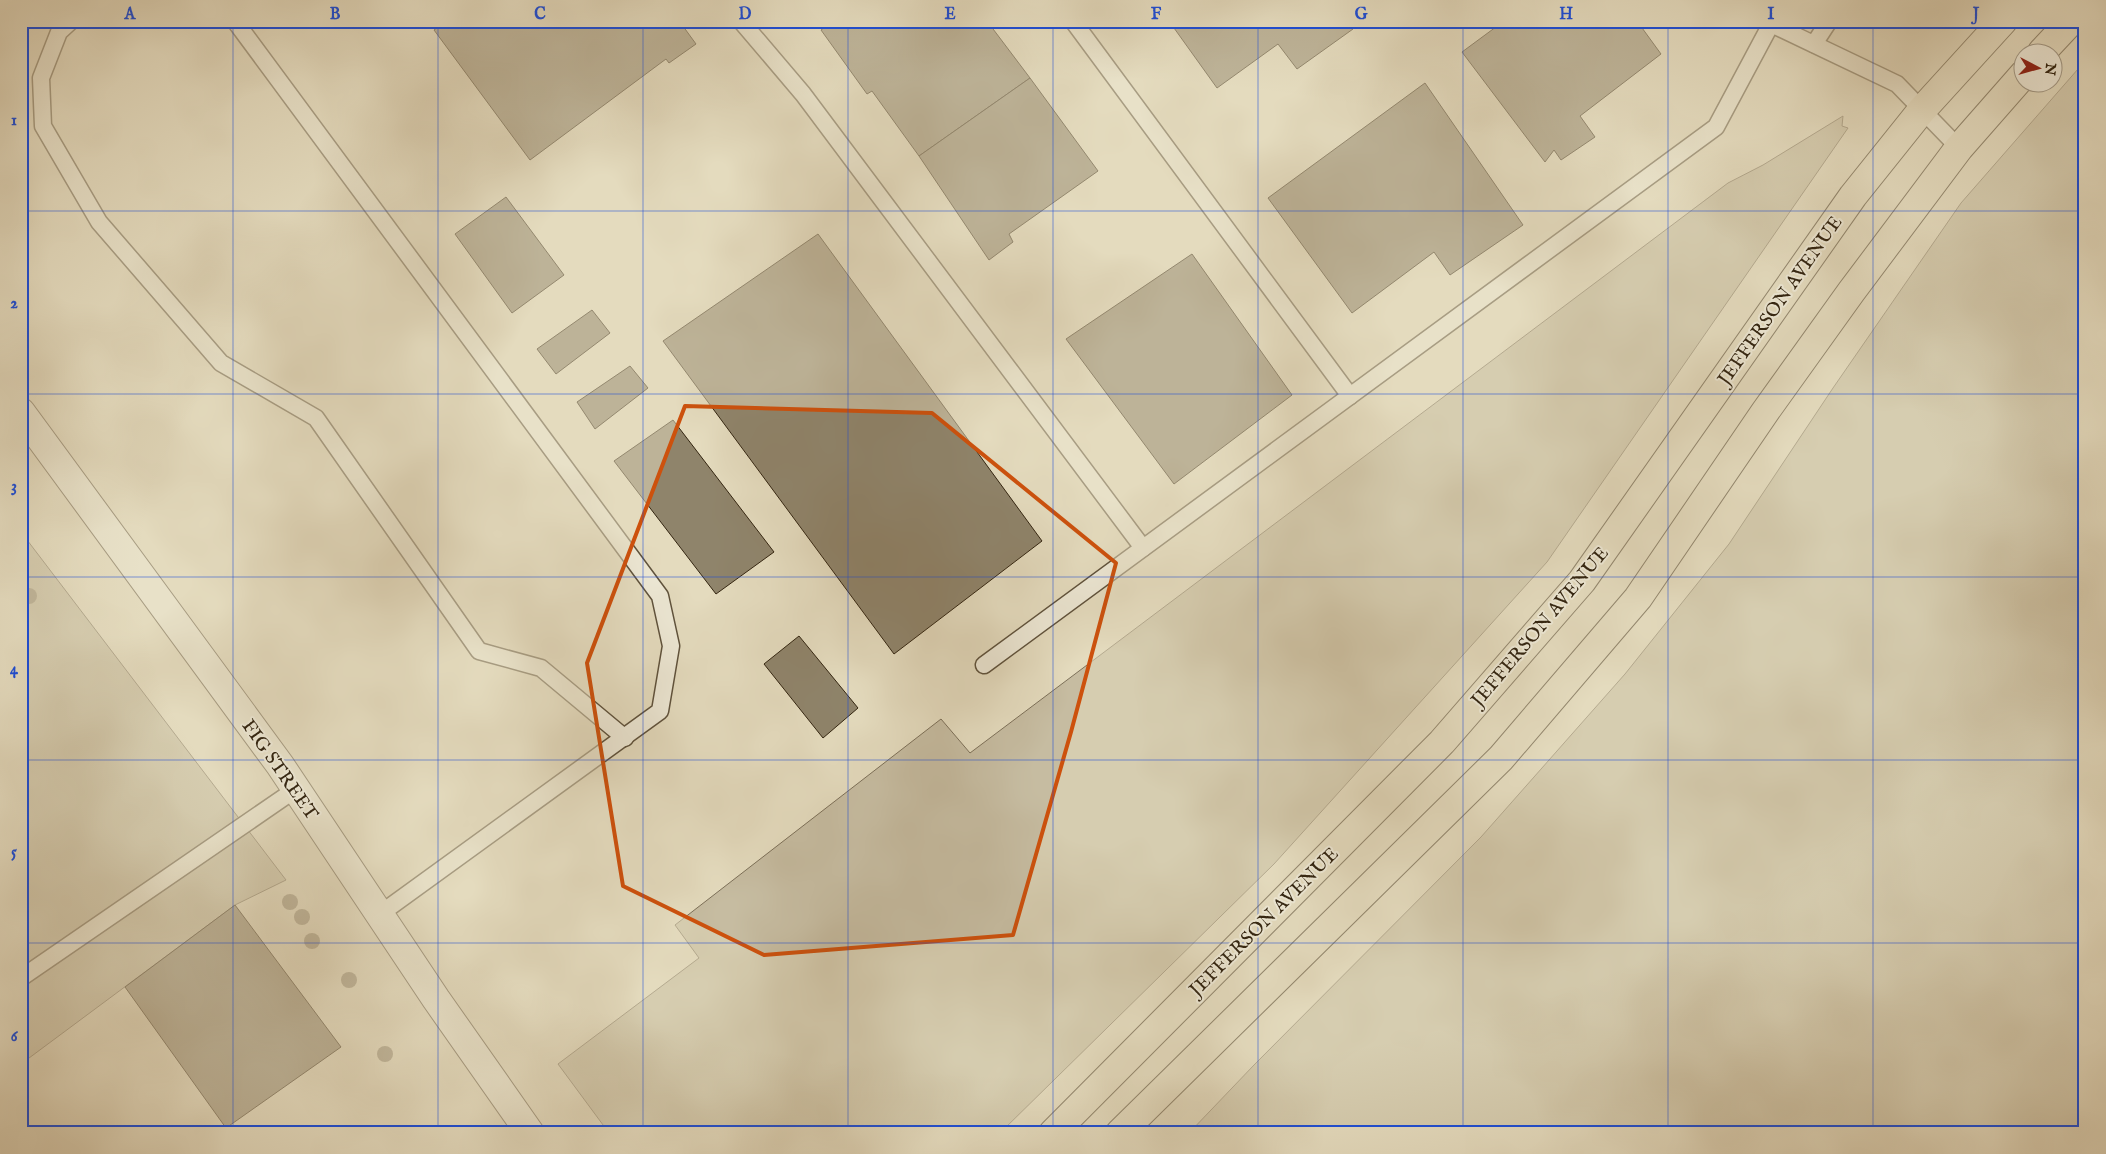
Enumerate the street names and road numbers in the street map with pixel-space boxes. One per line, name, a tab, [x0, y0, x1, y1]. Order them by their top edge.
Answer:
street label: JEFFERSON AVENUE	[1712, 212, 1848, 392]
street label: JEFFERSON AVENUE	[1465, 542, 1615, 714]
street label: FIG STREET	[236, 715, 323, 825]
street label: JEFFERSON AVENUE	[1183, 843, 1344, 1004]

